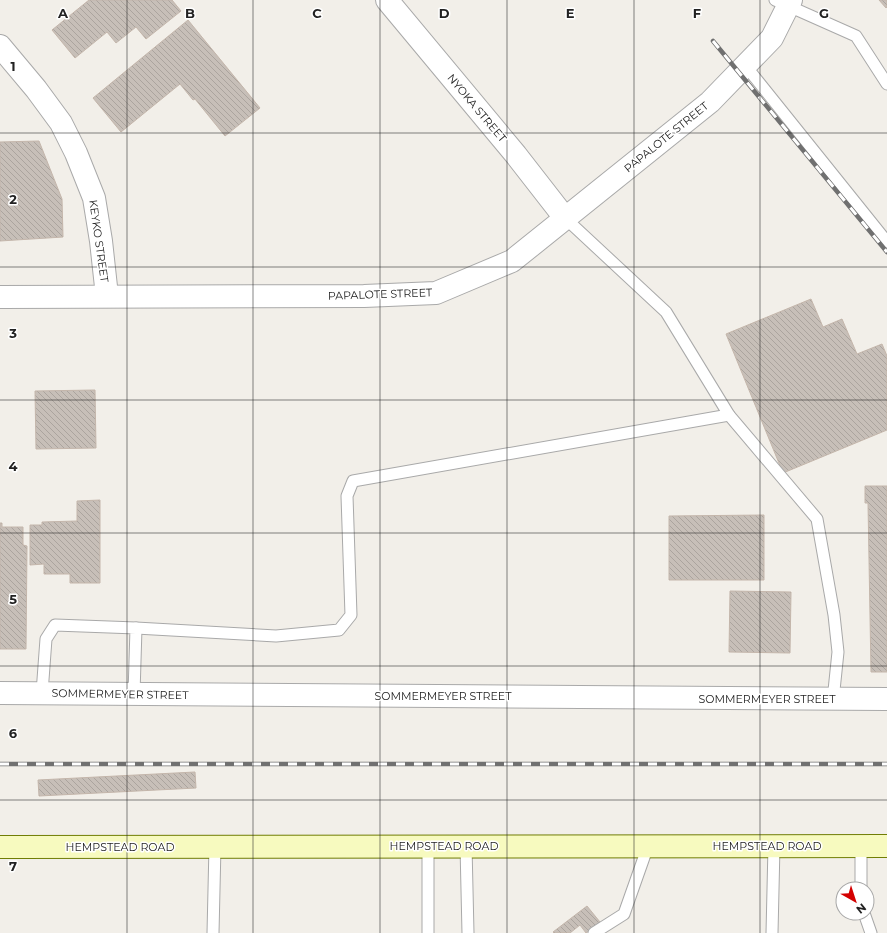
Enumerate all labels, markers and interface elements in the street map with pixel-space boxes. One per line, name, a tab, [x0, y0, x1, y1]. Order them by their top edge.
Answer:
text: A	[57, 5, 69, 21]
text: B	[185, 5, 195, 21]
text: C	[312, 5, 322, 21]
text: D	[439, 5, 450, 21]
text: E	[566, 5, 575, 21]
text: F	[693, 5, 701, 21]
text: G	[819, 5, 829, 21]
text: 1	[10, 58, 16, 74]
street label: NYOKA STREET	[444, 71, 510, 146]
street label: PAPALOTE STREET	[621, 98, 712, 175]
text: 2	[9, 191, 17, 207]
street label: KEYKO STREET	[86, 199, 112, 284]
street label: PAPALOTE STREET	[328, 285, 433, 303]
text: 3	[8, 325, 17, 341]
text: 4	[9, 458, 18, 474]
text: 5	[9, 591, 17, 607]
street label: SOMMERMEYER STREET	[51, 686, 189, 702]
street label: SOMMERMEYER STREET	[374, 689, 512, 703]
street label: SOMMERMEYER STREET	[698, 692, 836, 706]
text: 6	[9, 725, 18, 741]
street label: HEMPSTEAD ROAD	[390, 839, 498, 853]
street label: HEMPSTEAD ROAD	[713, 839, 821, 853]
street label: HEMPSTEAD ROAD	[66, 840, 174, 854]
text: 7	[9, 858, 17, 874]
north arrow	[835, 881, 875, 921]
text: N	[853, 901, 869, 917]

